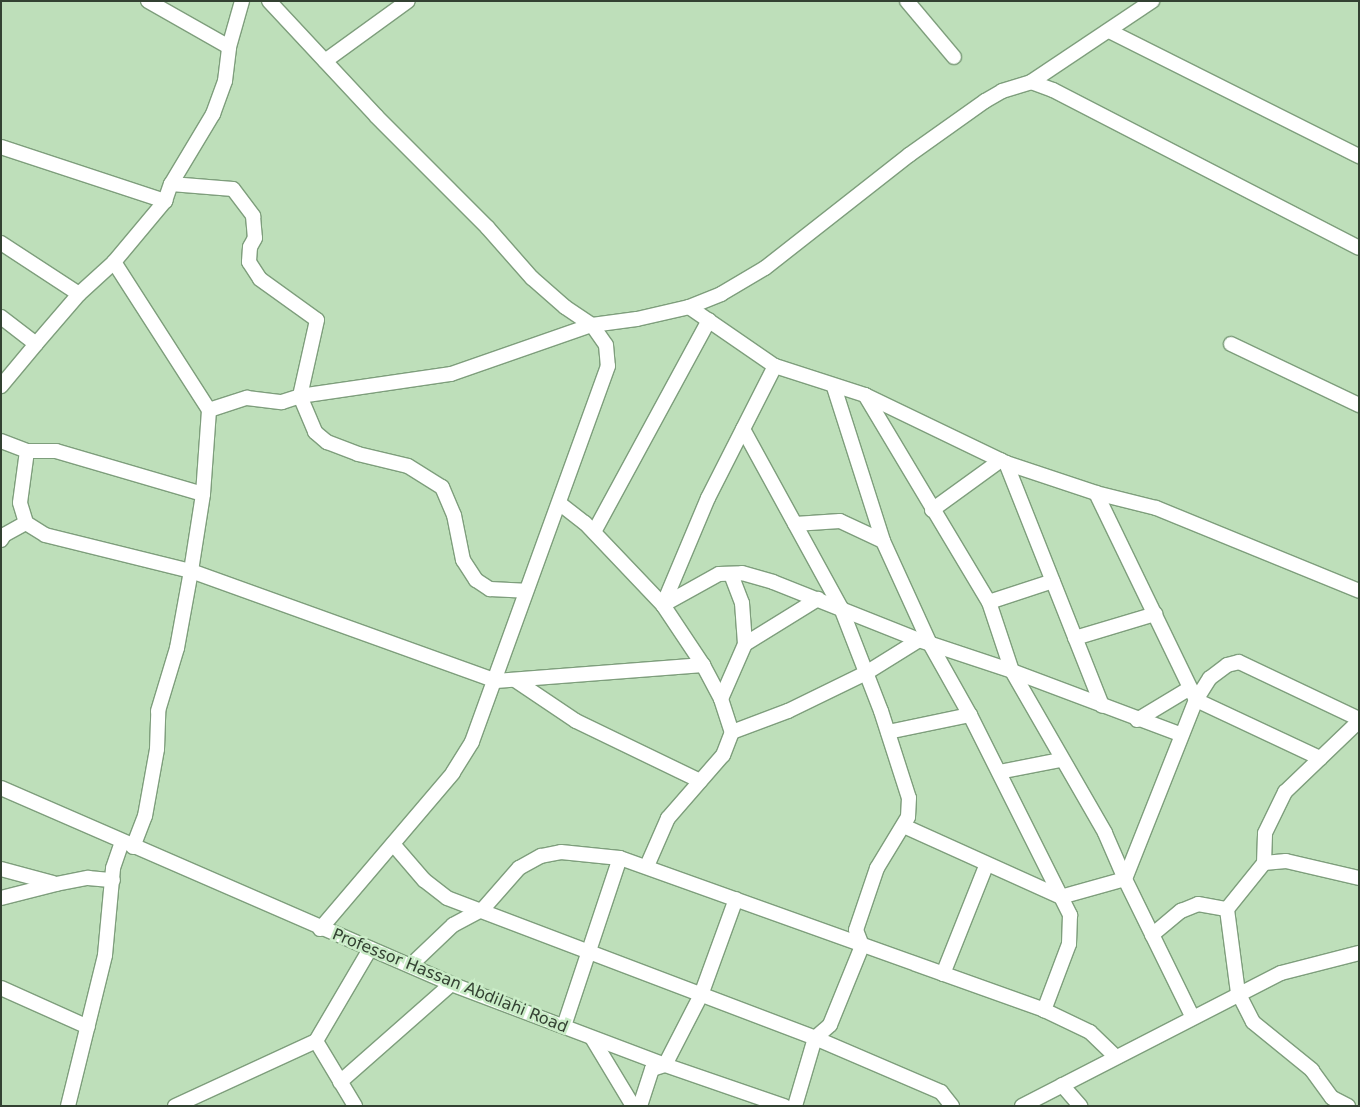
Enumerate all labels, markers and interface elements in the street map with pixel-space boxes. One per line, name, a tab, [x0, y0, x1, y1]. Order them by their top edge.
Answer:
street label: Professor Hassan Abdilahi Road	[329, 925, 571, 1037]

